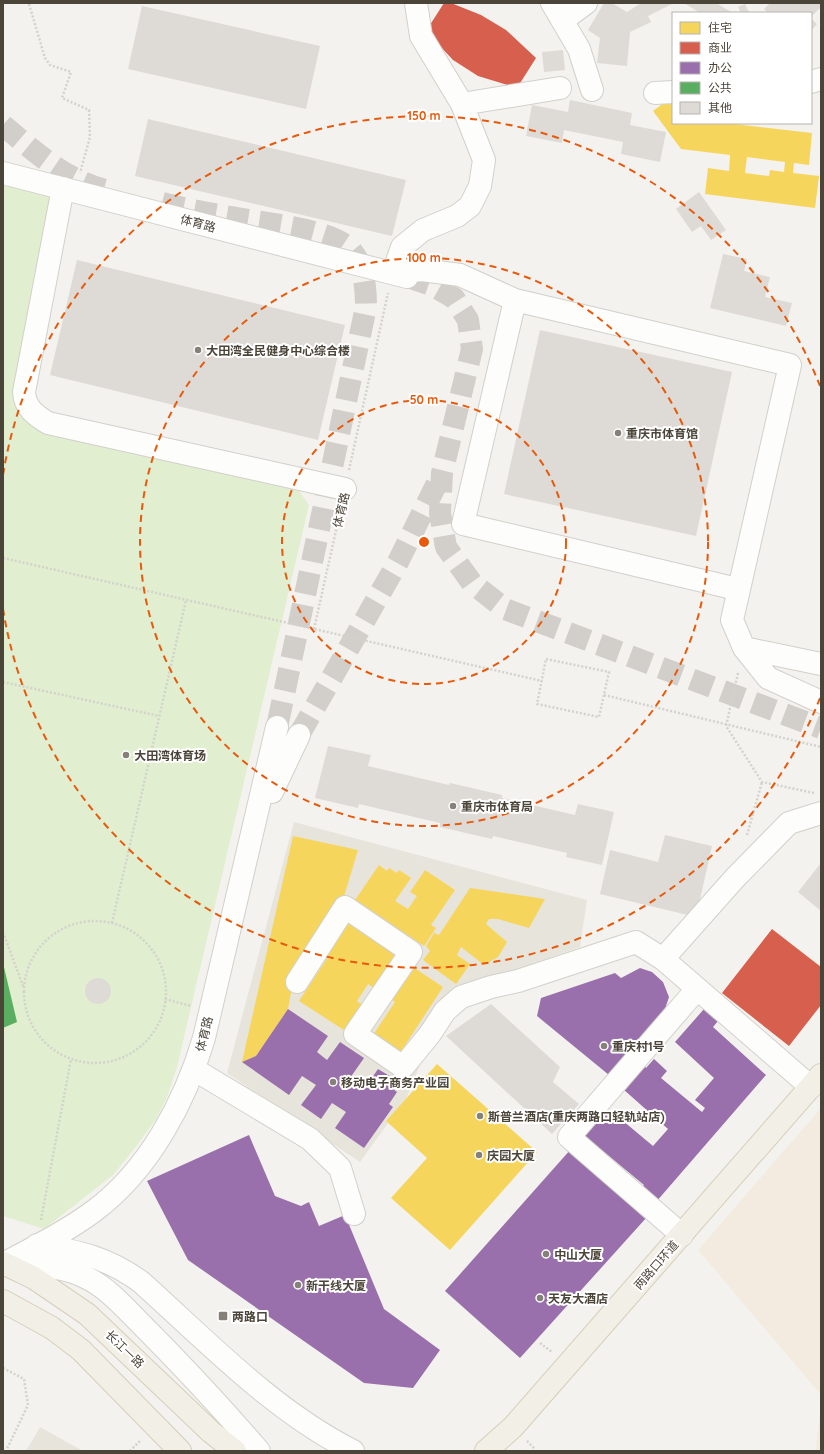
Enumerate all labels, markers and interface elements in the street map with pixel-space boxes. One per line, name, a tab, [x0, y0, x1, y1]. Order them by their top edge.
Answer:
legend	[672, 12, 812, 124]
text: 住宅	[708, 20, 732, 35]
text: 商业	[708, 40, 732, 55]
text: 办公	[708, 60, 732, 75]
text: 公共	[708, 80, 732, 95]
text: 其他	[708, 100, 732, 115]
text: 150 m	[407, 108, 441, 123]
street label: 体育路	[179, 211, 217, 235]
text: 100 m	[407, 250, 441, 265]
place label: 大田湾全民健身中心综合楼	[206, 343, 350, 358]
marker: 大田湾全民健身中心综合楼	[193, 345, 203, 355]
text: 50 m	[410, 392, 438, 407]
place label: 重庆市体育馆	[626, 426, 698, 441]
marker: 重庆市体育馆	[613, 428, 623, 438]
street label: 体育路	[330, 491, 352, 529]
centre of rings	[417, 535, 431, 549]
place label: 大田湾体育场	[134, 748, 206, 763]
marker: 大田湾体育场	[121, 750, 131, 760]
place label: 重庆市体育局	[461, 799, 533, 814]
marker: 重庆市体育局	[448, 801, 458, 811]
street label: 体育路	[192, 1015, 216, 1053]
place label: 重庆村1号	[612, 1039, 665, 1054]
marker: 重庆村1号	[599, 1041, 609, 1051]
place label: 移动电子商务产业园	[341, 1075, 449, 1090]
marker: 移动电子商务产业园	[328, 1077, 338, 1087]
place label: 斯普兰酒店(重庆两路口轻轨站店)	[488, 1109, 665, 1124]
marker: 斯普兰酒店(重庆两路口轻轨站店)	[475, 1111, 485, 1121]
place label: 庆园大厦	[487, 1148, 535, 1163]
marker: 庆园大厦	[474, 1150, 484, 1160]
street label: 两路口环道	[631, 1237, 681, 1293]
place label: 中山大厦	[554, 1247, 602, 1262]
marker: 中山大厦	[541, 1249, 551, 1259]
place label: 新干线大厦	[306, 1278, 366, 1293]
marker: 新干线大厦	[293, 1280, 303, 1290]
place label: 天友大酒店	[548, 1291, 608, 1306]
marker: 天友大酒店	[535, 1293, 545, 1303]
place label: 两路口	[232, 1309, 268, 1324]
marker: 两路口	[217, 1310, 229, 1322]
street label: 长江一路	[103, 1327, 147, 1371]

